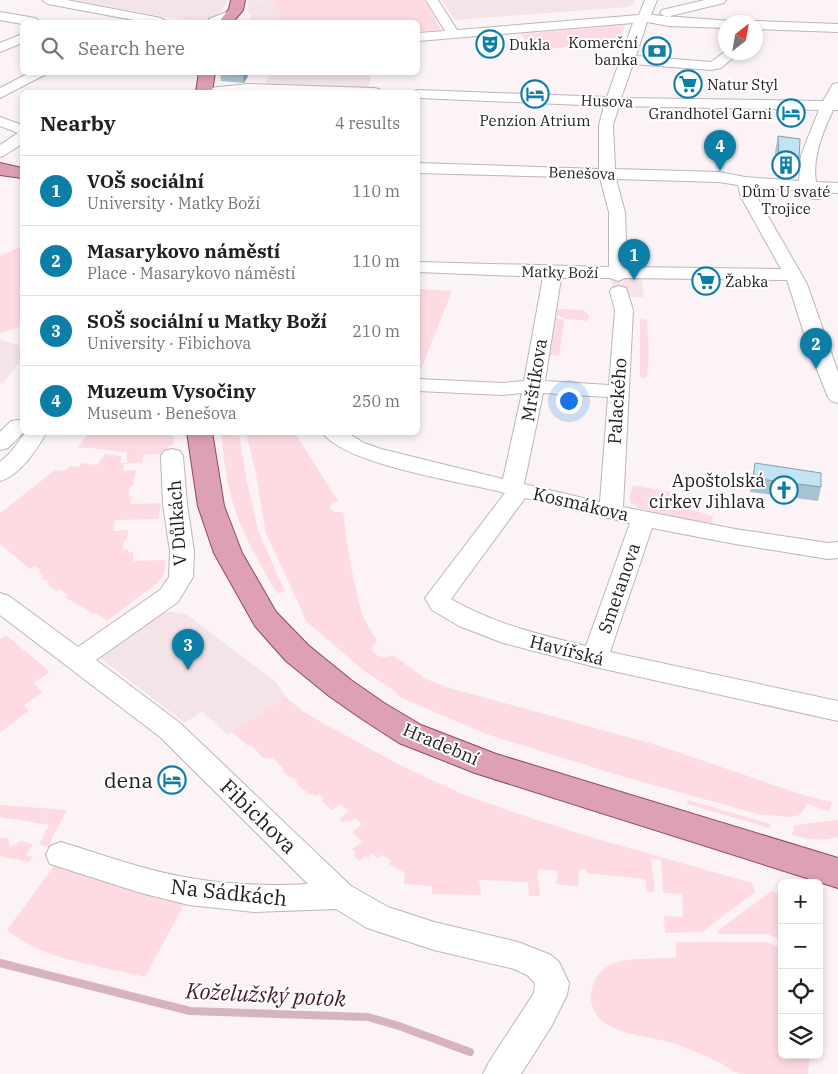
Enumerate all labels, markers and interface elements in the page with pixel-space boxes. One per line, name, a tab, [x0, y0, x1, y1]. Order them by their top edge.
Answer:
north arrow	[718, 15, 763, 60]
search box	[20, 20, 420, 75]
theatre icon: Dukla	[475, 29, 505, 59]
place label: Komerční banka	[568, 33, 638, 69]
icon: search	[38, 34, 66, 62]
place label: Dukla	[509, 35, 550, 54]
text: Search here	[78, 36, 185, 60]
bank icon: Komerční banka	[642, 36, 672, 66]
supermarket icon: Natur Styl	[673, 69, 703, 99]
place label: Natur Styl	[707, 75, 778, 94]
hotel icon: Penzion Atrium	[520, 79, 550, 109]
street label: Husova	[580, 91, 634, 111]
hotel icon: Grandhotel Garni	[776, 98, 806, 128]
place label: Grandhotel Garni	[648, 104, 772, 123]
text: Nearby	[40, 109, 116, 137]
place label: Penzion Atrium	[480, 111, 590, 130]
text: 4 results	[335, 113, 400, 133]
pin: 4	[704, 130, 736, 171]
building icon: Dům U svaté Trojice	[771, 150, 801, 180]
street label: Benešova	[548, 162, 616, 184]
text: VOŠ sociální	[87, 169, 204, 193]
text: 1	[51, 181, 61, 201]
text: 110 m	[352, 181, 400, 201]
place label: Dům U svaté Trojice	[742, 182, 830, 218]
text: University · Matky Boží	[87, 193, 260, 213]
text: Masarykovo náměstí	[87, 239, 280, 263]
pin: 1	[618, 239, 650, 280]
text: 2	[51, 251, 61, 271]
text: 110 m	[352, 251, 400, 271]
street label: Matky Boží	[521, 262, 599, 282]
text: Place · Masarykovo náměstí	[87, 263, 295, 283]
supermarket icon: Žabka	[691, 266, 721, 296]
place label: Žabka	[725, 272, 769, 291]
text: SOŠ sociální u Matky Boží	[87, 309, 327, 333]
text: 3	[51, 321, 61, 341]
text: 210 m	[352, 321, 400, 341]
pin: 2	[800, 328, 832, 369]
text: University · Fibichova	[87, 333, 251, 353]
street label: Mrštíkova	[516, 337, 552, 423]
street label: Palackého	[603, 357, 631, 445]
text: Muzeum Vysočiny	[87, 379, 256, 403]
your location	[556, 388, 582, 414]
text: 4	[51, 391, 61, 411]
text: 250 m	[352, 391, 400, 411]
text: Museum · Benešova	[87, 403, 237, 423]
place label: Apoštolská církev Jihlava	[649, 469, 765, 513]
church icon: Apoštolská církev Jihlava	[769, 475, 799, 505]
street label: V Důlkách	[163, 479, 191, 567]
street label: Kosmákova	[531, 482, 631, 526]
street label: Smetanova	[593, 540, 645, 636]
pin: 3	[172, 629, 204, 670]
street label: Havířská	[527, 630, 607, 670]
street label: Hradební	[399, 718, 483, 770]
hotel icon: dena	[157, 765, 187, 795]
place label: dena	[104, 766, 153, 794]
street label: Fibichova	[215, 772, 303, 860]
street label: Na Sádkách	[169, 872, 289, 912]
map controls	[778, 879, 823, 1059]
button: +	[778, 879, 823, 924]
button: −	[778, 924, 823, 969]
button: locate	[778, 969, 823, 1014]
water label: Koželužský potok	[184, 975, 347, 1013]
button: layers	[778, 1014, 823, 1059]

